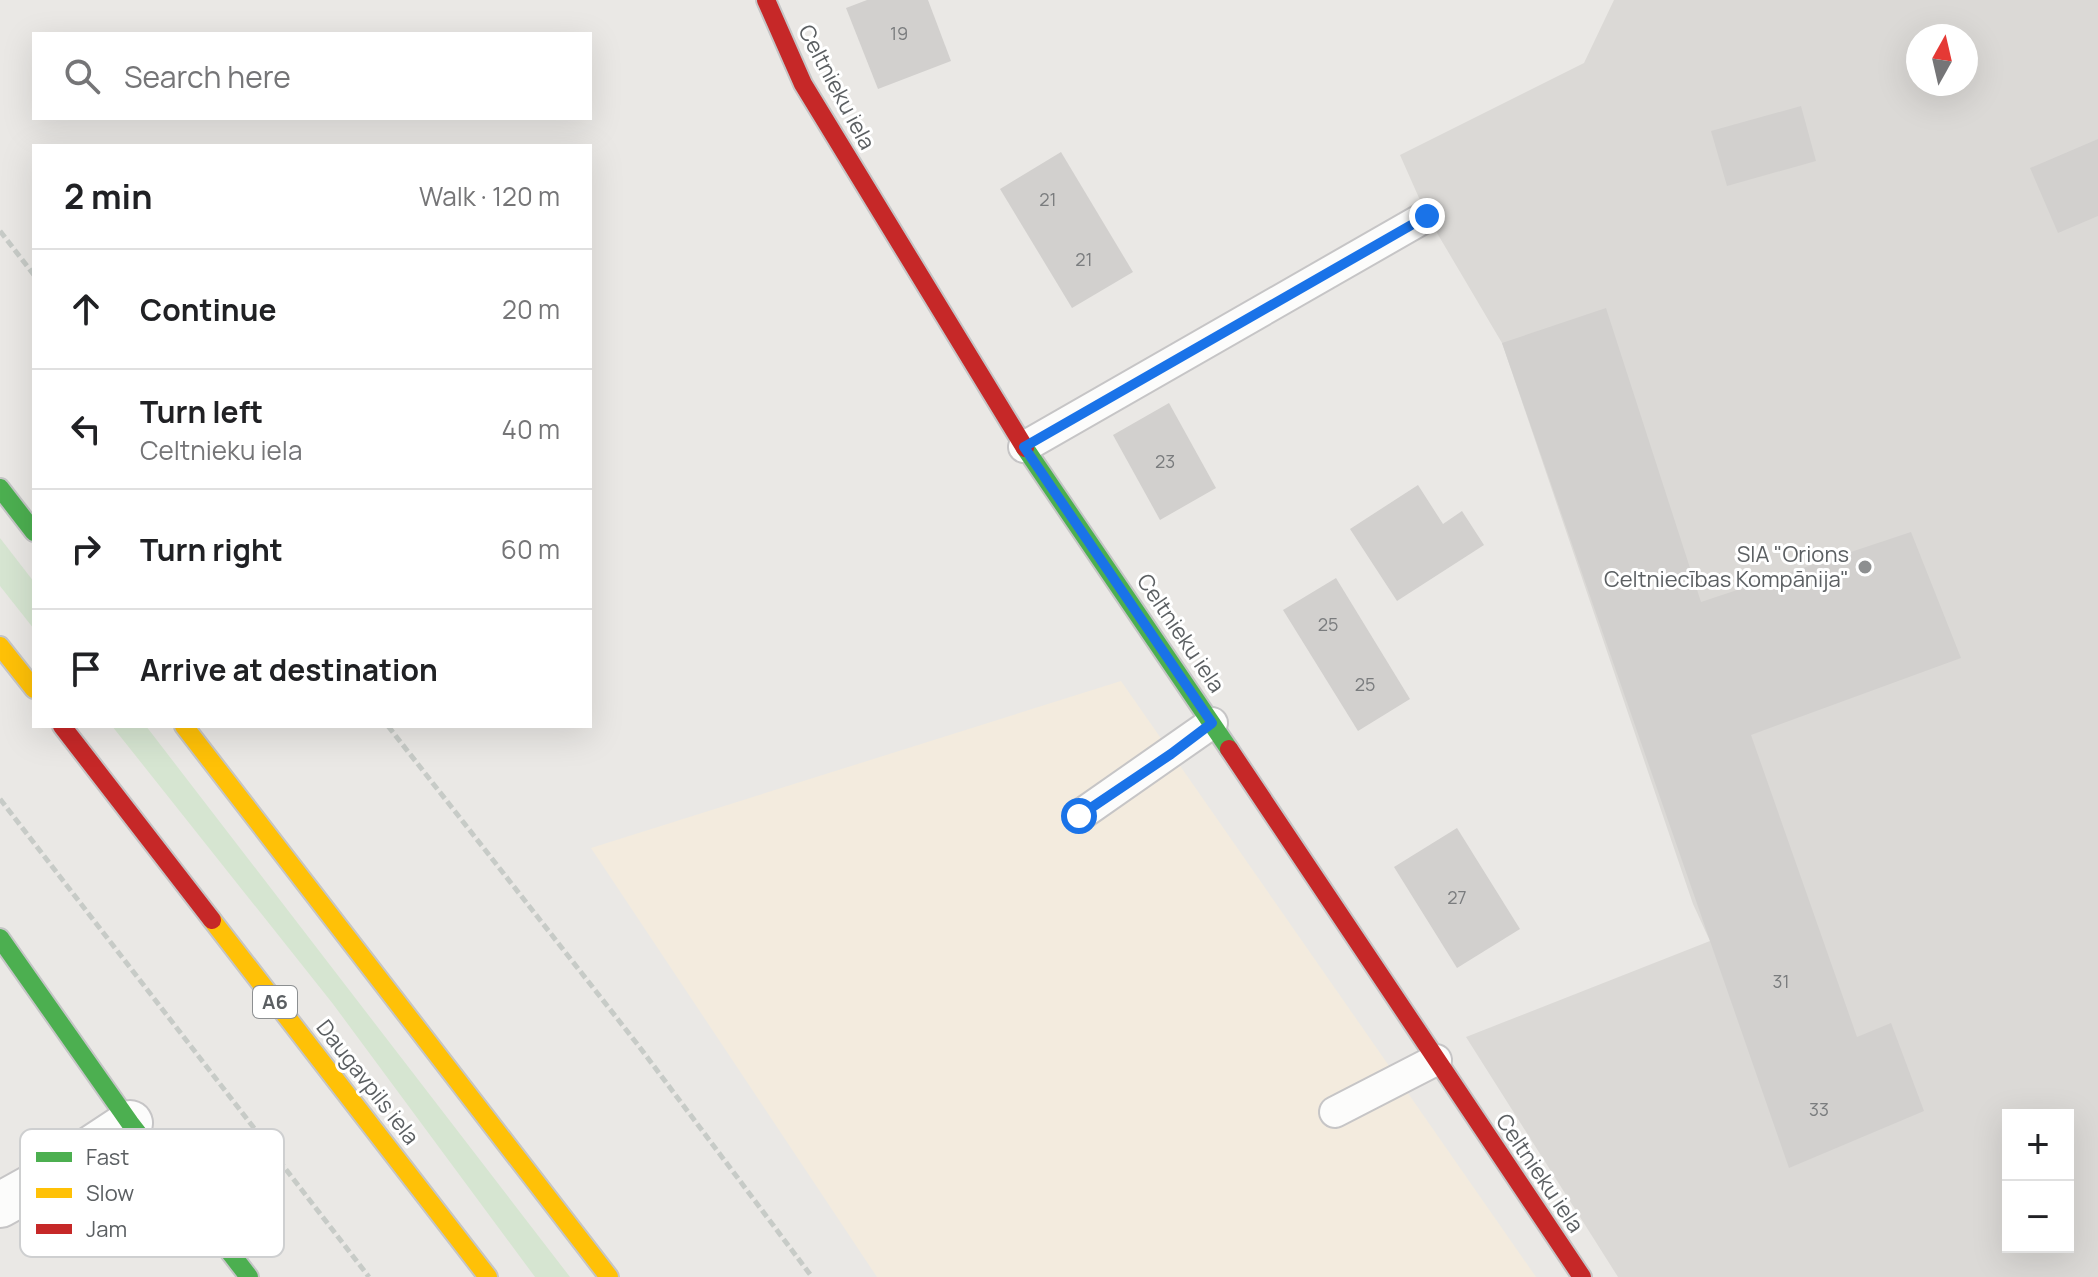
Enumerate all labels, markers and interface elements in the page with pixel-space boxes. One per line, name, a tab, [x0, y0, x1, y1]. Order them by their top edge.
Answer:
street label: Celtnieku iela	[792, 19, 882, 155]
house number: 19	[890, 21, 908, 45]
north arrow	[1906, 24, 1978, 96]
search box	[32, 32, 592, 120]
icon: search	[60, 54, 104, 98]
text: Search here	[124, 56, 291, 97]
text: 2 min	[64, 173, 152, 219]
text: Walk · 120 m	[419, 178, 560, 214]
house number: 21	[1039, 187, 1057, 211]
route end	[1409, 198, 1445, 234]
house number: 21	[1075, 247, 1093, 271]
icon: ahead	[64, 287, 108, 331]
text: Continue	[140, 289, 276, 330]
text: 20 m	[502, 291, 560, 327]
text: Turn left	[140, 391, 263, 432]
icon: left	[64, 407, 108, 451]
text: 40 m	[502, 411, 560, 447]
text: Celtnieku iela	[140, 432, 302, 468]
house number: 23	[1155, 449, 1175, 473]
icon: right	[64, 527, 108, 571]
text: Turn right	[140, 529, 283, 570]
text: 60 m	[501, 531, 560, 567]
place label: SIA "Orions Celtniecības Kompānija"	[1604, 539, 1849, 594]
marker: SIA "Orions Celtniecības Kompānija"	[1856, 558, 1874, 576]
street label: Celtnieku iela	[1130, 568, 1232, 698]
house number: 25	[1318, 612, 1338, 636]
icon: arrive	[64, 647, 108, 691]
text: Arrive at destination	[140, 649, 438, 690]
house number: 25	[1355, 672, 1375, 696]
route start	[1061, 798, 1097, 834]
house number: 27	[1447, 885, 1467, 909]
house number: 31	[1773, 969, 1789, 993]
road number: A6	[253, 986, 297, 1018]
street label: Daugavpils iela	[310, 1013, 426, 1151]
house number: 33	[1809, 1097, 1829, 1121]
street label: Celtnieku iela	[1489, 1108, 1591, 1238]
map controls	[2002, 1109, 2074, 1253]
button: +	[2002, 1109, 2074, 1181]
legend	[20, 1129, 284, 1257]
text: Fast	[86, 1142, 129, 1172]
text: Slow	[86, 1178, 134, 1208]
button: −	[2002, 1181, 2074, 1253]
text: Jam	[86, 1214, 127, 1244]

